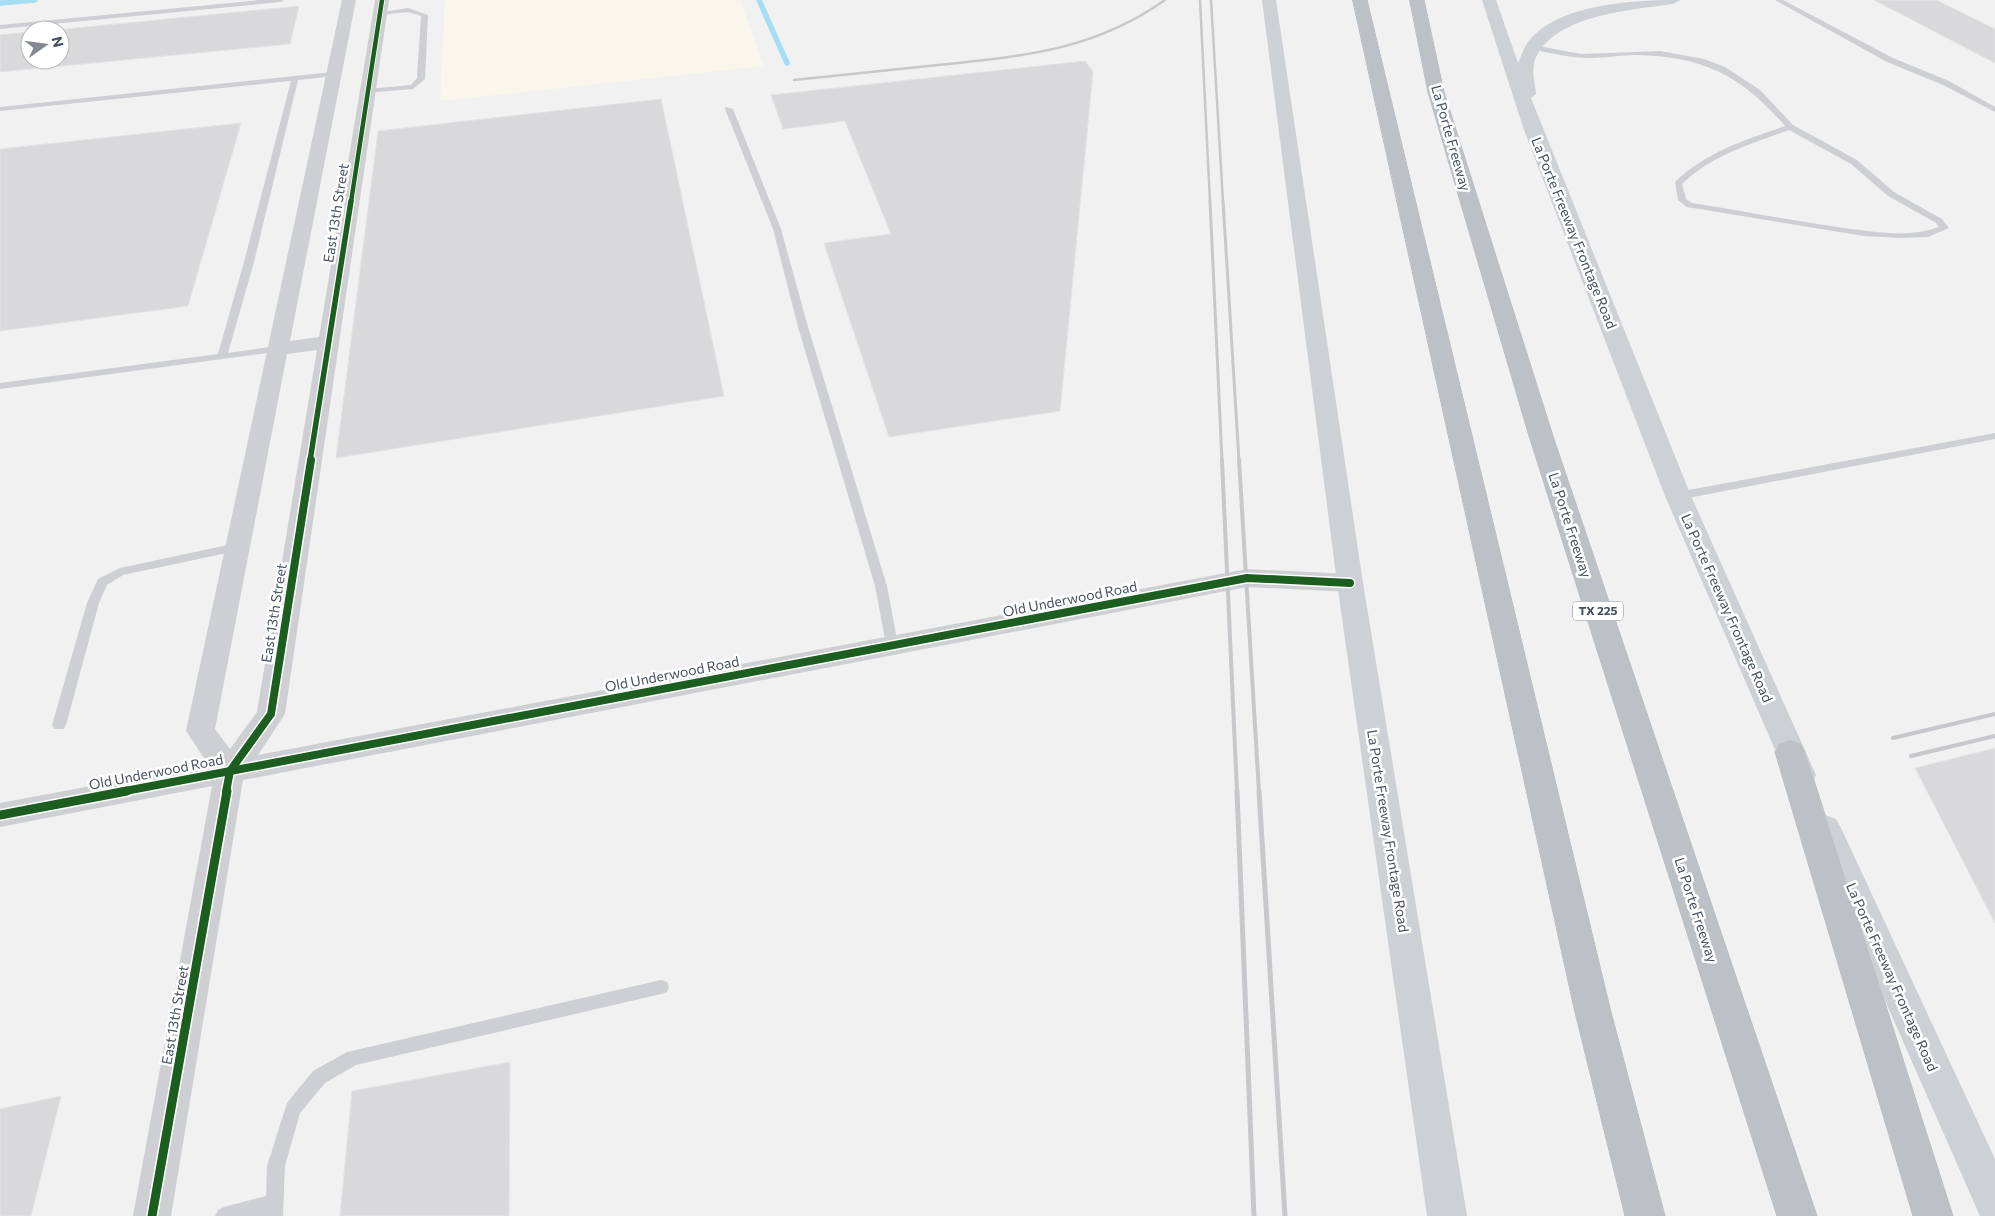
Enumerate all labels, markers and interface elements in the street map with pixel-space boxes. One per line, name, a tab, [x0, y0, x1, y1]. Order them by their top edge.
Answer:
north arrow	[20, 20, 70, 70]
text: N	[49, 35, 68, 49]
street label: La Porte Freeway	[1428, 83, 1475, 193]
street label: La Porte Freeway Frontage Road	[1528, 135, 1621, 331]
street label: East 13th Street	[319, 162, 352, 264]
street label: La Porte Freeway	[1545, 470, 1595, 580]
street label: La Porte Freeway Frontage Road	[1678, 511, 1777, 705]
street label: East 13th Street	[257, 562, 290, 664]
street label: Old Underwood Road	[1001, 577, 1138, 620]
road number: TX 225	[1573, 602, 1623, 620]
street label: Old Underwood Road	[603, 652, 740, 695]
street label: La Porte Freeway Frontage Road	[1364, 728, 1413, 933]
street label: Old Underwood Road	[87, 750, 224, 793]
street label: La Porte Freeway	[1671, 855, 1721, 965]
street label: La Porte Freeway Frontage Road	[1843, 880, 1942, 1074]
street label: East 13th Street	[157, 964, 192, 1066]

